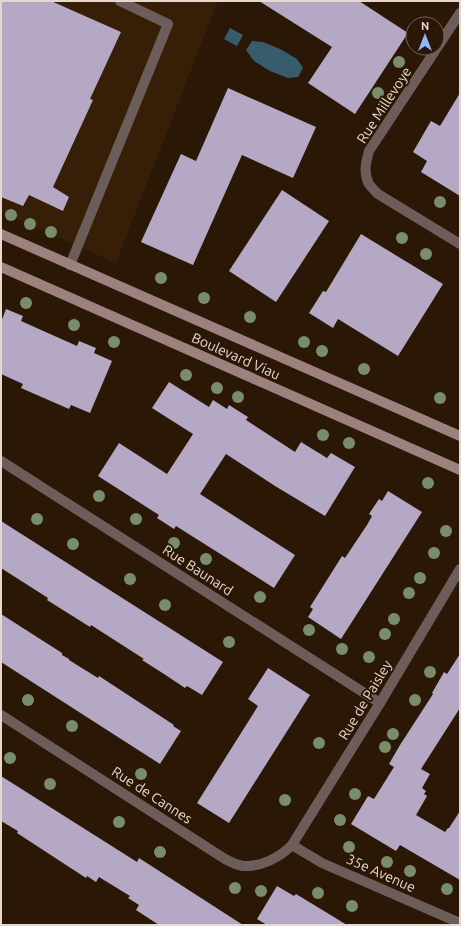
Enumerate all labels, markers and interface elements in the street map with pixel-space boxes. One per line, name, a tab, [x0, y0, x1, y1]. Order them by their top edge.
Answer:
north arrow	[405, 16, 445, 56]
text: N	[421, 20, 429, 32]
street label: Rue Millevoye	[353, 64, 415, 146]
street label: Boulevard Viau	[189, 329, 283, 383]
street label: Rue Baunard	[160, 541, 236, 599]
street label: Rue de Paisley	[335, 657, 395, 743]
street label: Rue de Cannes	[109, 763, 195, 827]
street label: 35e Avenue	[344, 851, 418, 895]

